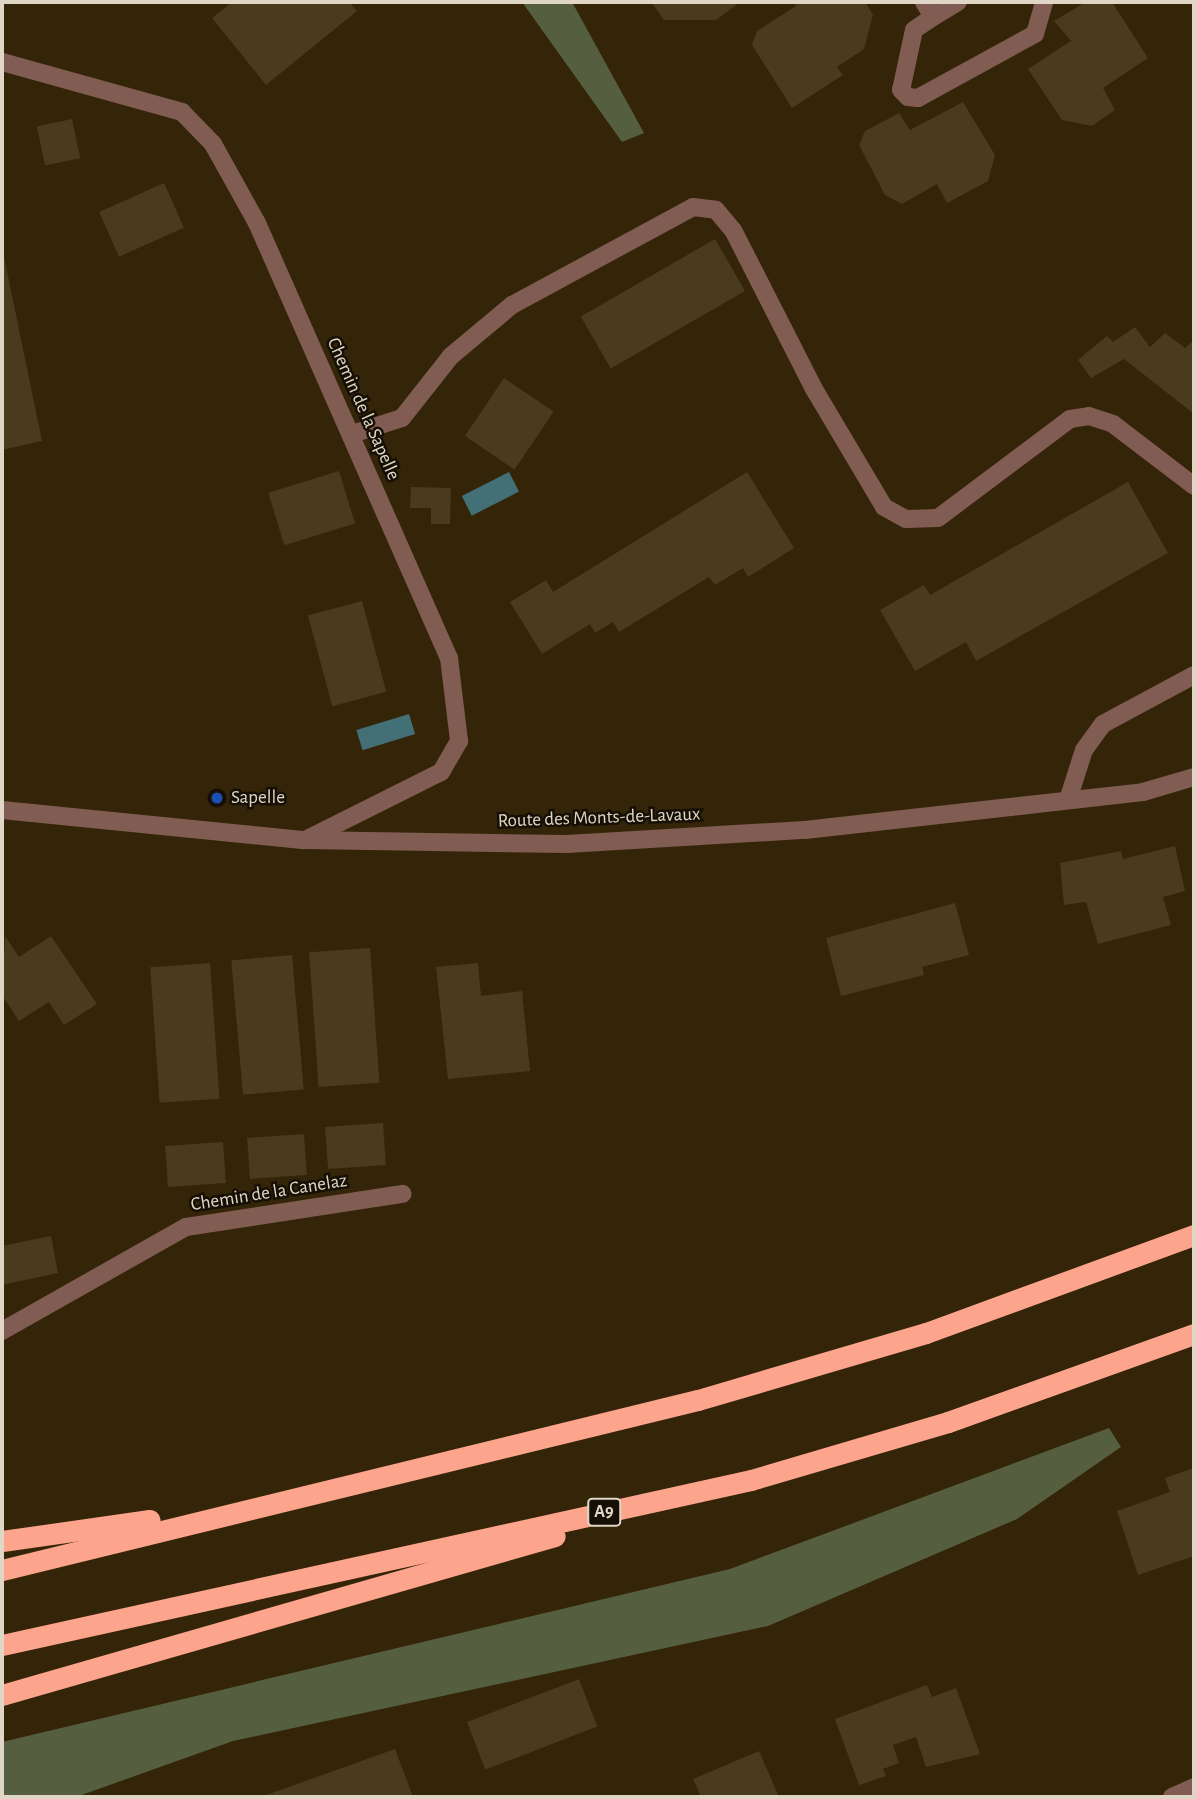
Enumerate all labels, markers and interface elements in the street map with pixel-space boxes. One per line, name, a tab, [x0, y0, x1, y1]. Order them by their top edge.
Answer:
street label: Chemin de la Sapelle	[321, 334, 405, 484]
place label: Sapelle	[231, 787, 285, 809]
marker: Sapelle	[209, 790, 225, 806]
street label: Route des Monts-de-Lavaux	[497, 803, 701, 833]
street label: Chemin de la Canelaz	[189, 1169, 349, 1217]
road number: A9	[586, 1498, 622, 1526]

